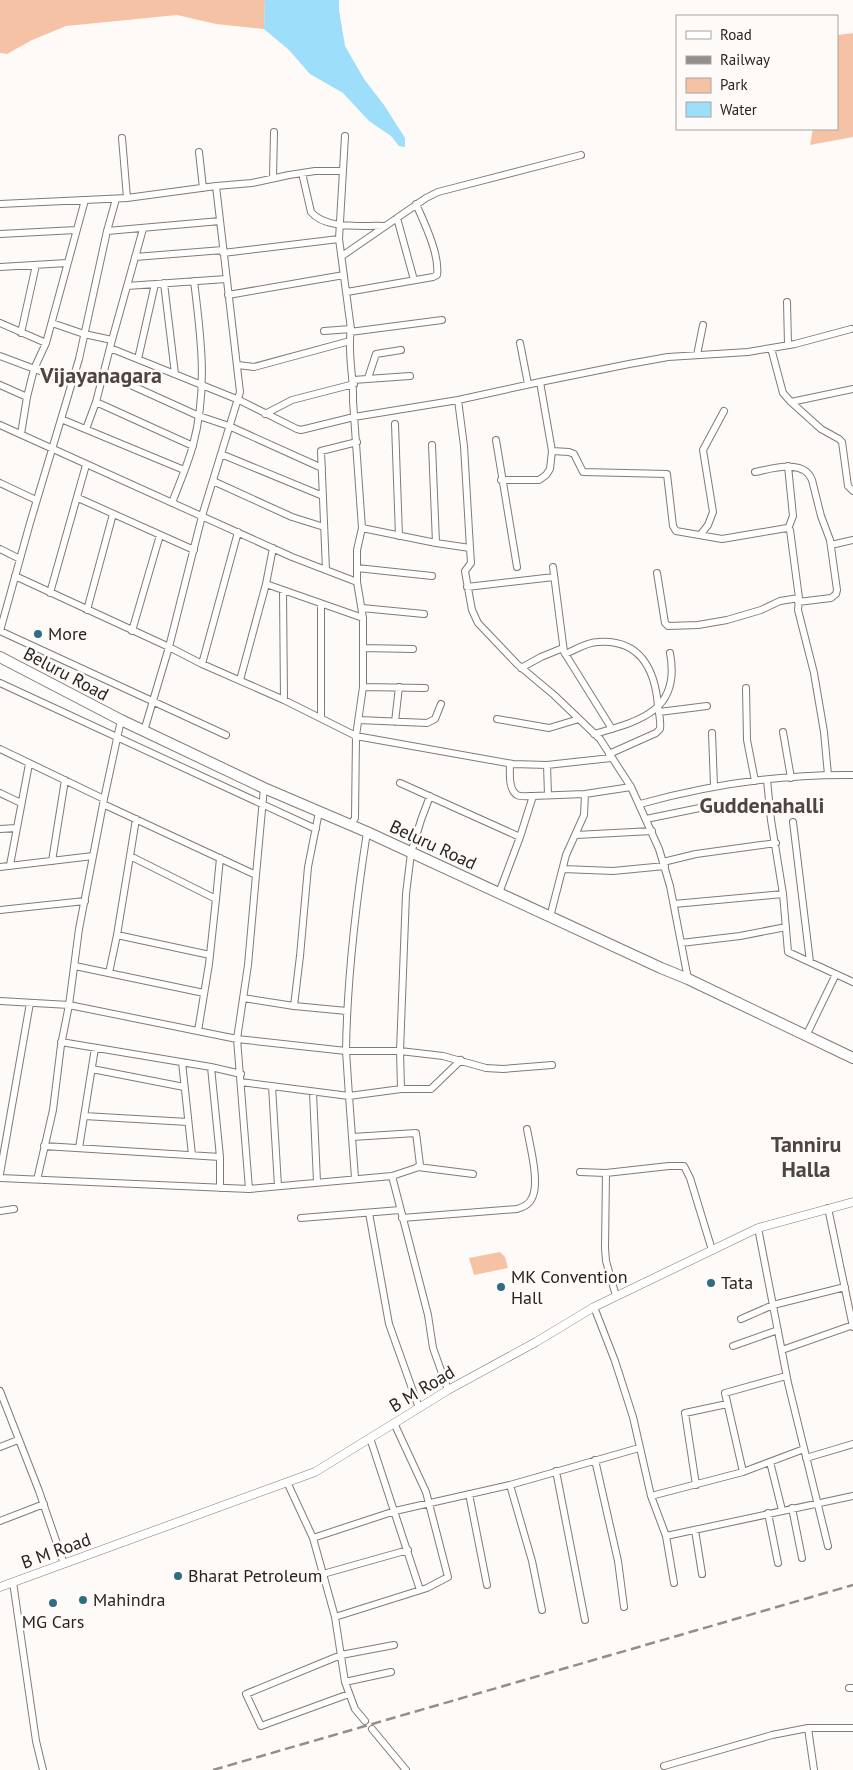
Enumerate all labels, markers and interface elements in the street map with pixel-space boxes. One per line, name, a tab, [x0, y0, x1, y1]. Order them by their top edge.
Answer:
legend	[676, 15, 838, 130]
text: Road	[720, 25, 752, 44]
text: Railway	[720, 50, 770, 69]
text: Park	[720, 75, 748, 94]
text: Water	[720, 100, 757, 119]
district label: Vijayanagara	[39, 361, 162, 389]
place label: More	[48, 622, 87, 645]
marker: More	[32, 628, 44, 640]
street label: Beluru Road	[20, 641, 113, 706]
district label: Guddenahalli	[700, 791, 824, 819]
street label: Beluru Road	[386, 814, 480, 875]
district label: Tanniru Halla	[771, 1130, 841, 1183]
place label: MK Convention Hall	[511, 1265, 628, 1309]
place label: Tata	[721, 1271, 753, 1294]
marker: Tata	[705, 1277, 717, 1289]
marker: MK Convention Hall	[495, 1281, 507, 1293]
street label: B M Road	[385, 1360, 459, 1417]
street label: B M Road	[18, 1527, 94, 1574]
place label: Bharat Petroleum	[188, 1564, 322, 1587]
marker: Bharat Petroleum	[172, 1570, 184, 1582]
place label: Mahindra	[93, 1588, 165, 1611]
marker: Mahindra	[77, 1594, 89, 1606]
marker: MG Cars	[47, 1597, 59, 1609]
place label: MG Cars	[22, 1610, 84, 1633]

